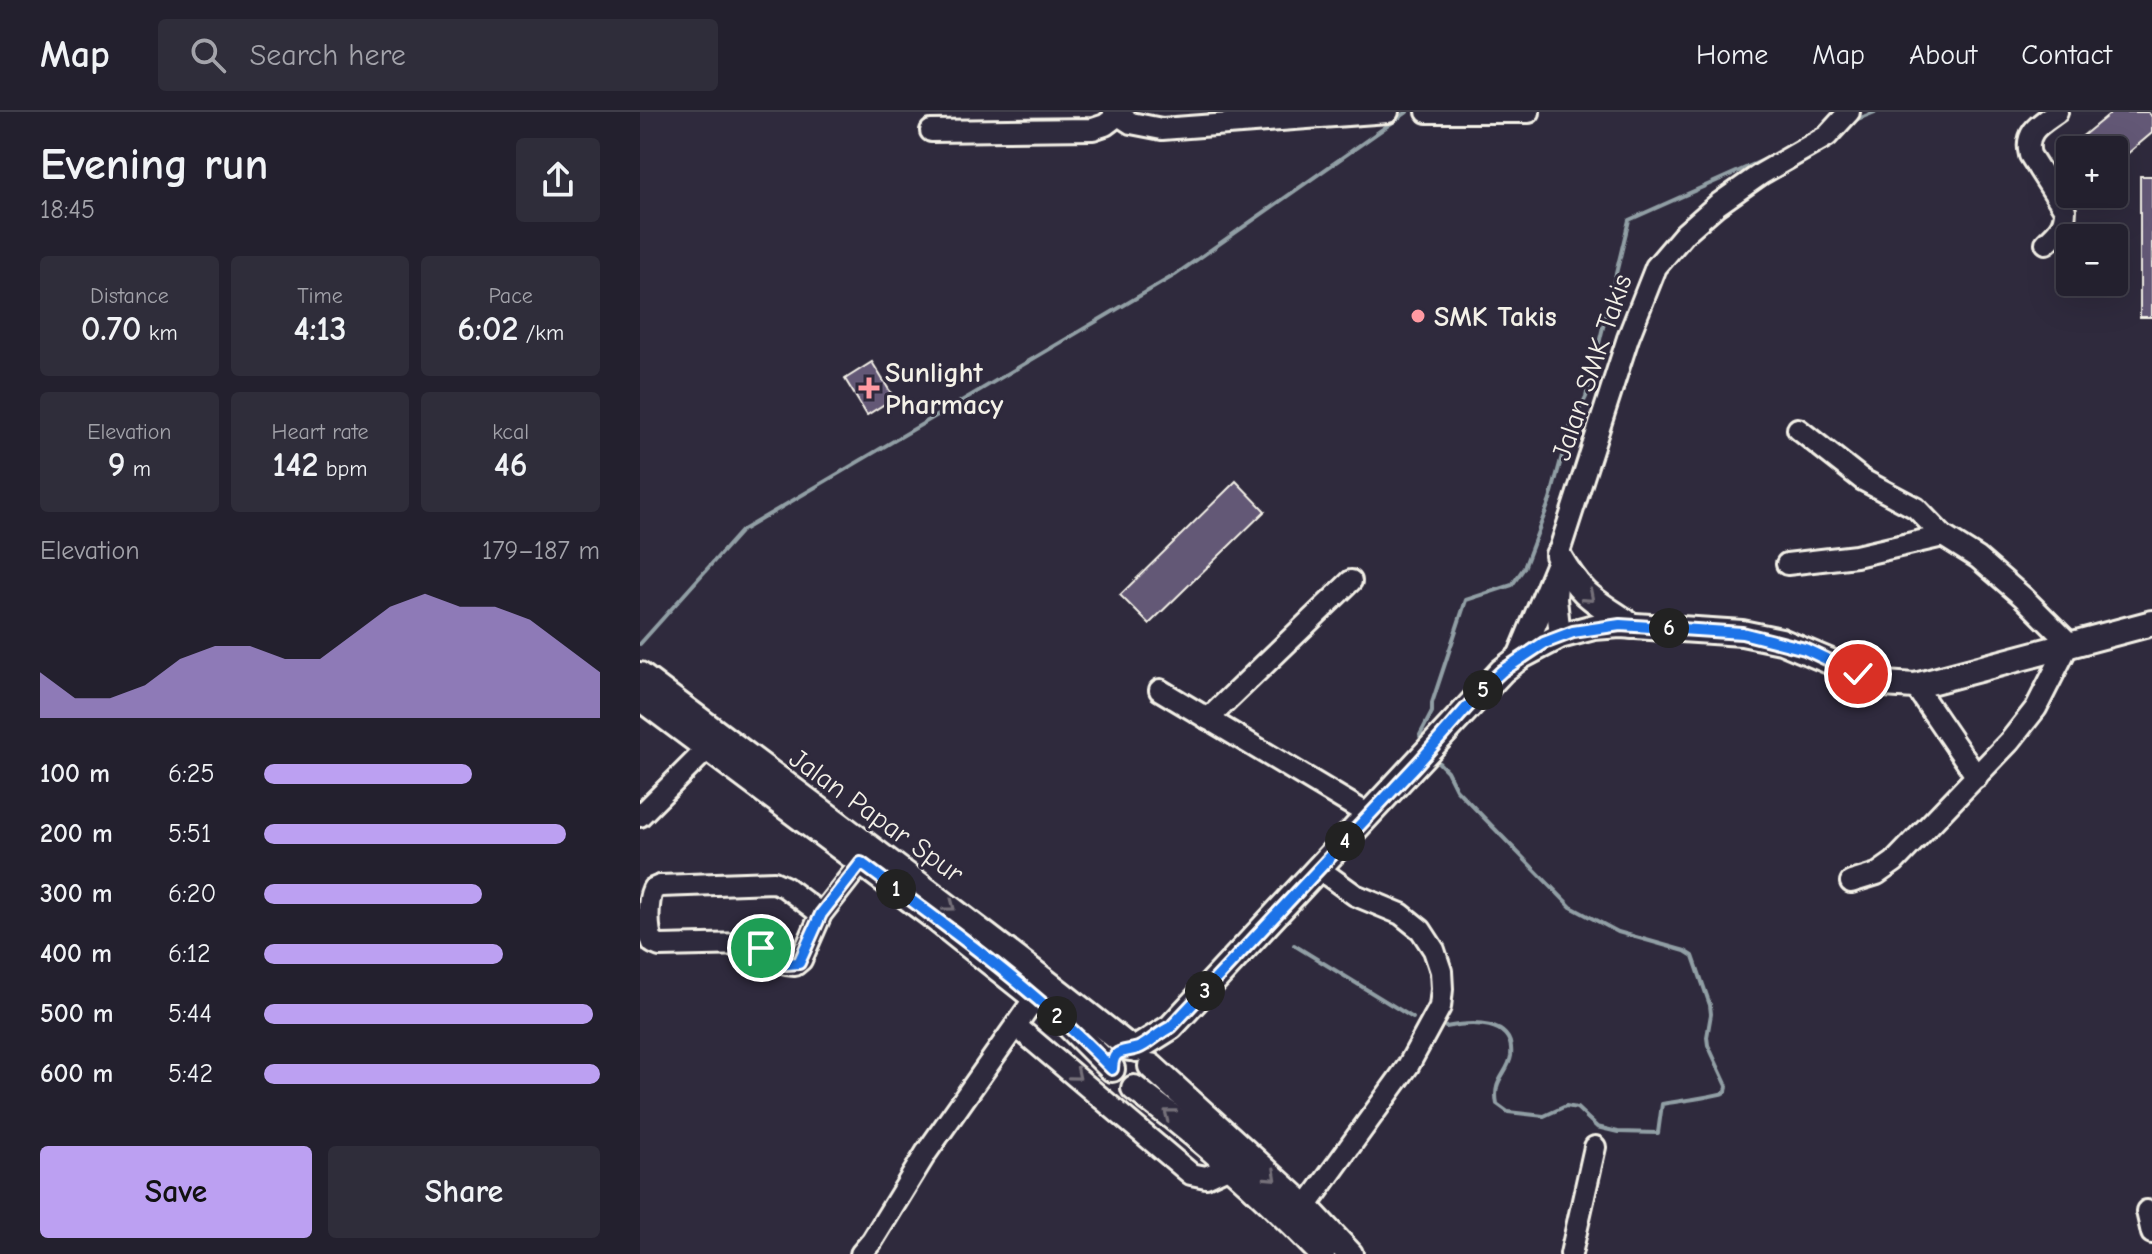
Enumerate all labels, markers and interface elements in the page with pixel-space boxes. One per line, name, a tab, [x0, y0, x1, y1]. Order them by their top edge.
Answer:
search box	[158, 19, 718, 91]
text: Map	[40, 33, 110, 77]
icon: search	[186, 33, 230, 77]
text: Search here	[250, 38, 406, 73]
text: Home	[1696, 39, 1768, 71]
text: Map	[1812, 39, 1865, 71]
text: About	[1909, 39, 1977, 71]
text: Contact	[2021, 39, 2112, 71]
map controls	[2056, 136, 2128, 296]
button: +	[2056, 136, 2128, 208]
button: share	[516, 138, 600, 222]
text: Evening run	[40, 139, 268, 190]
text: 18:45	[40, 195, 95, 225]
button: −	[2056, 224, 2128, 296]
street label: Jalan SMK Takis	[1545, 270, 1639, 465]
text: Distance	[90, 283, 169, 309]
text: Time	[297, 283, 343, 309]
text: Pace	[488, 283, 533, 309]
place label: SMK Takis	[1434, 301, 1557, 333]
marker: SMK Takis	[1409, 307, 1427, 325]
text: 0.70	[81, 309, 141, 349]
text: 4:13	[293, 309, 347, 349]
text: 6:02	[457, 309, 518, 349]
text: km	[141, 320, 178, 346]
text: /km	[518, 320, 564, 346]
place label: Sunlight Pharmacy	[885, 357, 1003, 421]
marker: Sunlight Pharmacy	[860, 379, 878, 397]
text: Elevation	[87, 419, 171, 445]
text: Heart rate	[271, 419, 368, 445]
text: kcal	[492, 419, 529, 445]
text: 9	[108, 445, 125, 485]
text: 142	[273, 445, 318, 485]
text: 46	[494, 445, 528, 485]
text: m	[125, 456, 151, 482]
text: bpm	[318, 456, 367, 482]
text: Elevation	[40, 536, 140, 566]
text: 179–187 m	[482, 536, 600, 566]
one-way arrow	[1579, 587, 1594, 602]
pin: 6	[1649, 608, 1689, 648]
text: 6	[1663, 615, 1675, 641]
pin	[1824, 640, 1892, 708]
icon: check	[1836, 652, 1880, 696]
pin: 5	[1463, 670, 1503, 710]
text: 5	[1477, 677, 1489, 703]
street label: Jalan Papar Spur	[783, 742, 970, 890]
text: 100 m	[40, 759, 110, 789]
text: 6:25	[168, 759, 215, 789]
text: 200 m	[40, 819, 113, 849]
text: 5:51	[168, 819, 211, 849]
pin: 4	[1325, 821, 1365, 861]
text: 4	[1340, 828, 1350, 854]
pin: 1	[876, 869, 916, 909]
text: 1	[892, 876, 900, 902]
text: 300 m	[40, 879, 113, 909]
text: 6:20	[168, 879, 216, 909]
one-way arrow	[941, 896, 956, 910]
pin	[727, 914, 795, 982]
icon: arrive	[739, 926, 783, 970]
text: 400 m	[40, 939, 112, 969]
text: 6:12	[168, 939, 211, 969]
pin: 3	[1185, 971, 1225, 1011]
text: 3	[1200, 978, 1210, 1004]
pin: 2	[1037, 996, 1077, 1036]
text: 500 m	[40, 999, 114, 1029]
text: 5:44	[168, 999, 212, 1029]
text: 2	[1052, 1003, 1062, 1029]
text: 600 m	[40, 1059, 113, 1089]
text: 5:42	[168, 1059, 213, 1089]
one-way arrow	[1067, 1065, 1082, 1080]
one-way arrow	[1164, 1109, 1178, 1124]
button: Save	[40, 1146, 312, 1238]
button: Share	[328, 1146, 600, 1238]
one-way arrow	[1263, 1166, 1278, 1180]

